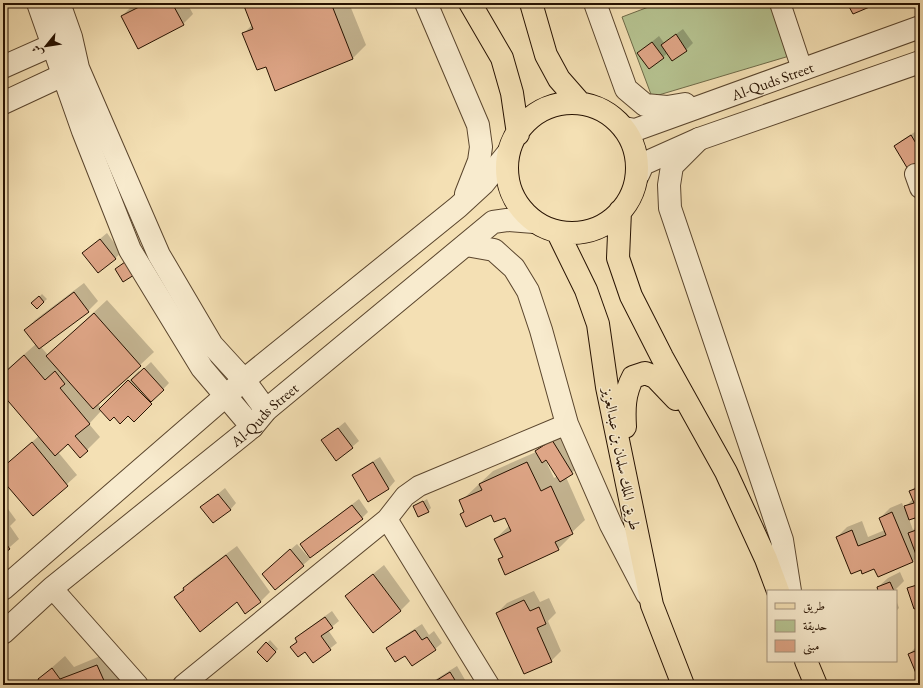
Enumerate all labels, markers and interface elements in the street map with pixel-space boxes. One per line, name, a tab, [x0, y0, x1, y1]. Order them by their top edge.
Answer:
north arrow	[26, 26, 66, 66]
text: ش	[29, 43, 46, 59]
street label: Al-Quds Street	[728, 57, 816, 104]
street label: Al-Quds Street	[226, 378, 302, 451]
street label: طريق الملك سلمان بن عبدالعزيز	[598, 384, 645, 532]
legend	[767, 590, 897, 662]
text: طريق	[803, 598, 825, 614]
text: حديقة	[803, 618, 827, 634]
text: مبنى	[803, 638, 819, 655]

